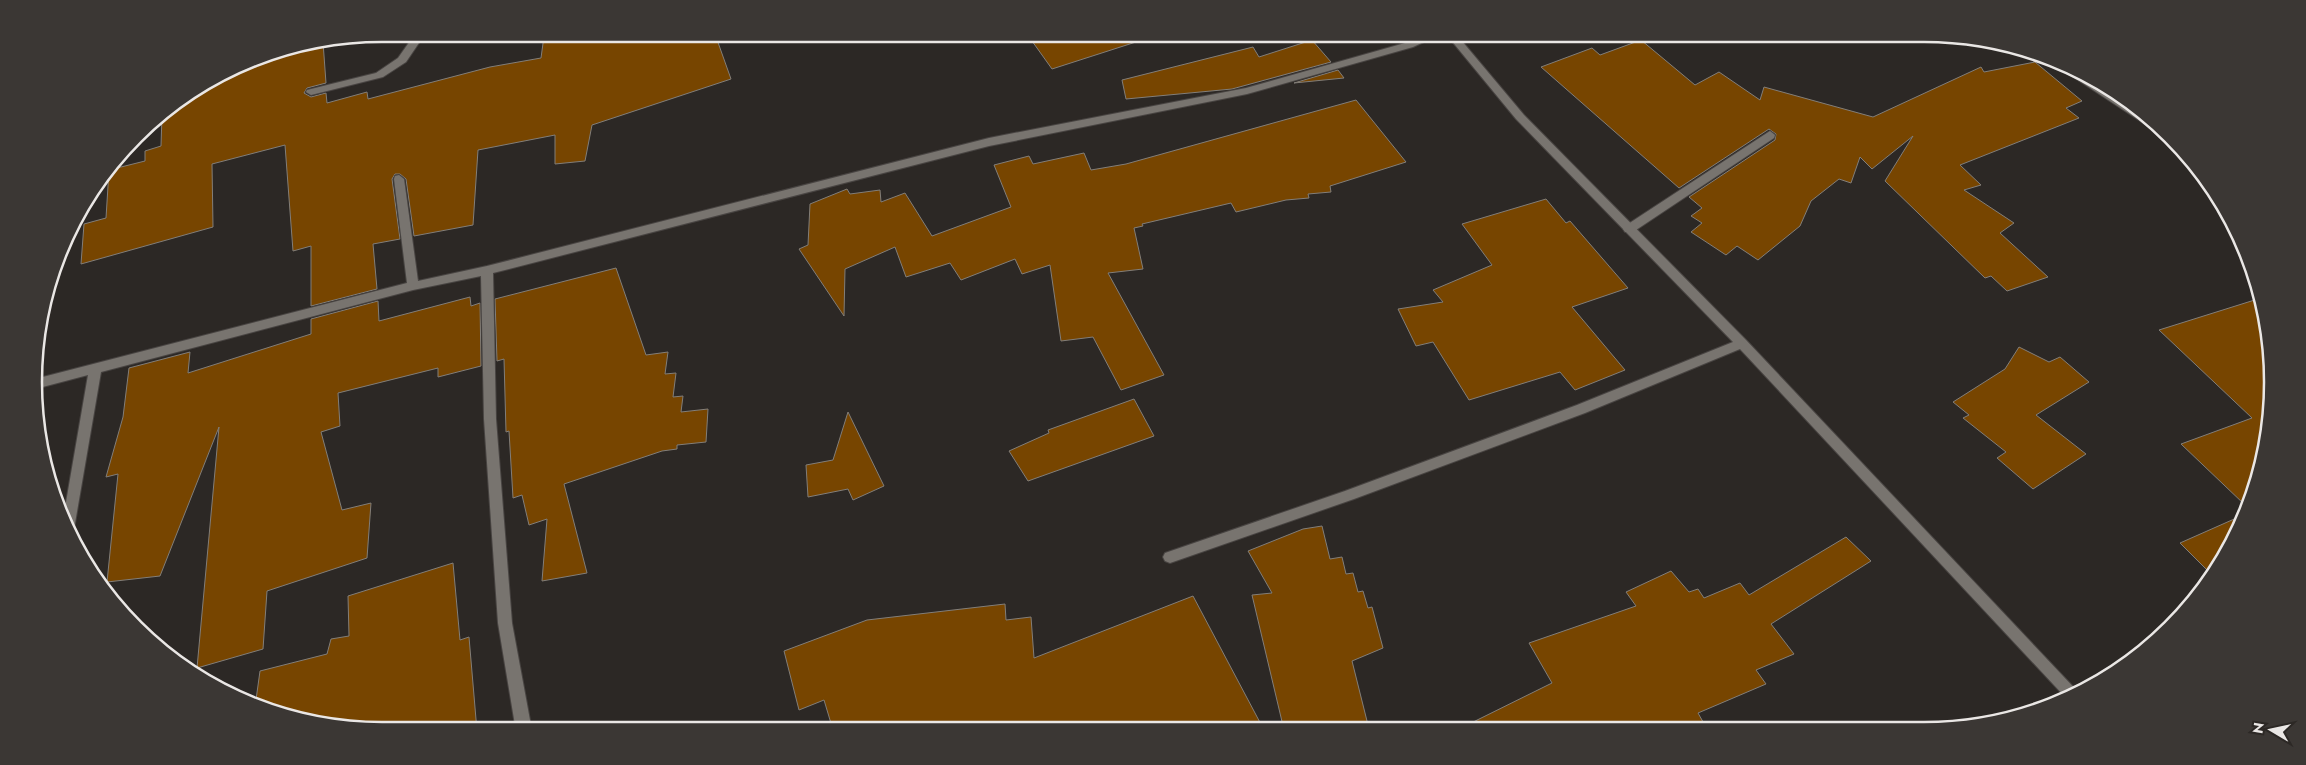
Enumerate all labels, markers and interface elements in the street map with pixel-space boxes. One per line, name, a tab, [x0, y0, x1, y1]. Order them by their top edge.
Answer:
north arrow	[2246, 705, 2296, 755]
text: N	[2247, 721, 2269, 735]

